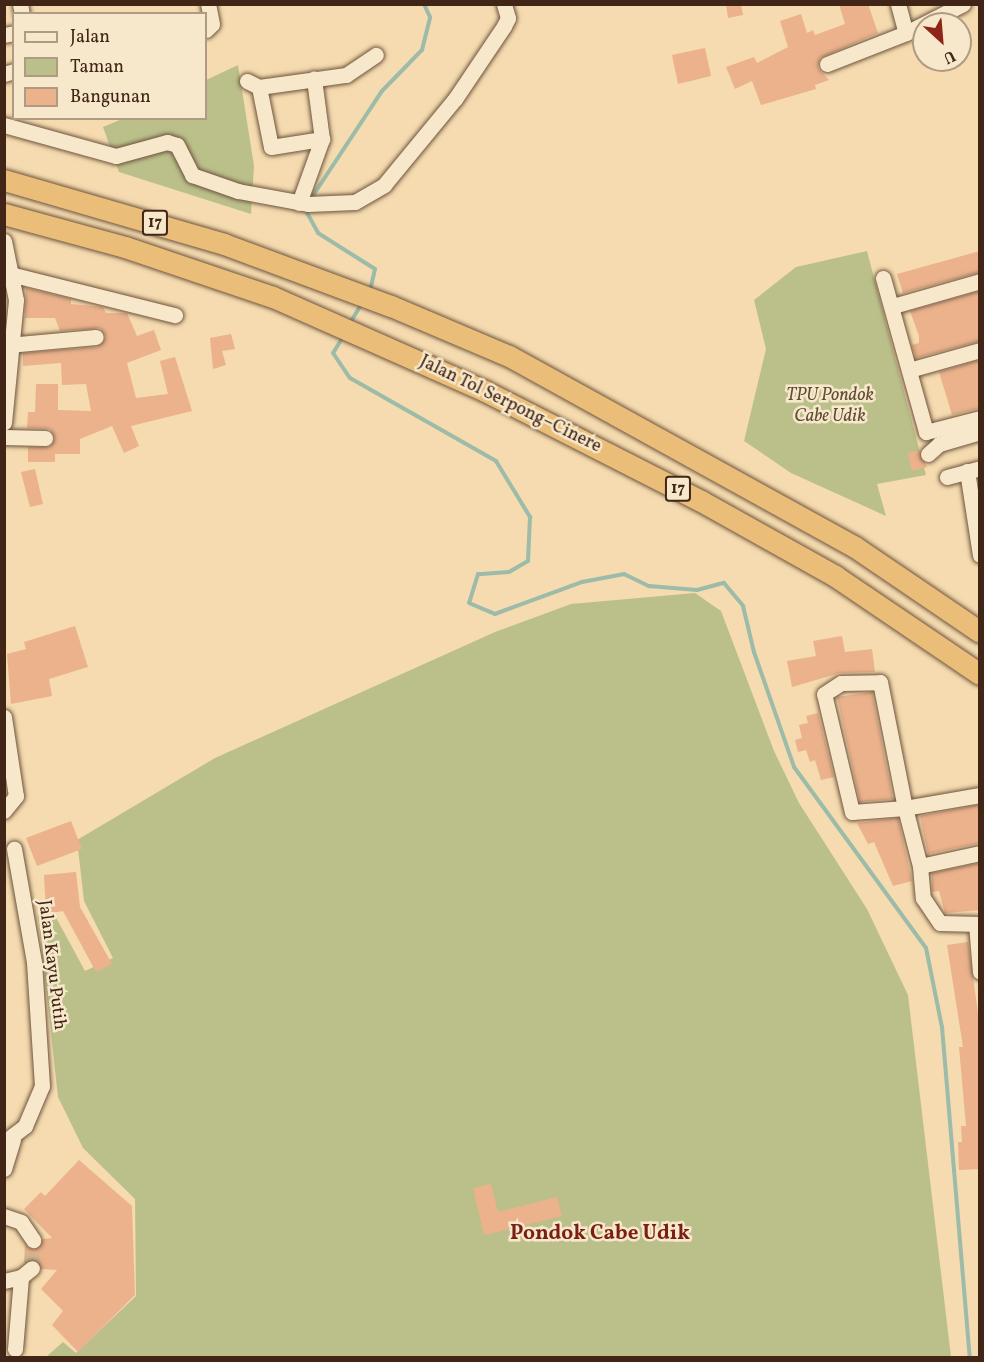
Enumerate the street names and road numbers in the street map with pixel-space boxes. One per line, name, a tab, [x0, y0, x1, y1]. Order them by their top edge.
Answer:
road number: 17	[142, 210, 168, 236]
street label: Jalan Tol Serpong–Cinere	[415, 351, 605, 459]
road number: 17	[664, 476, 692, 502]
street label: Jalan Kayu Putih	[32, 899, 70, 1031]

